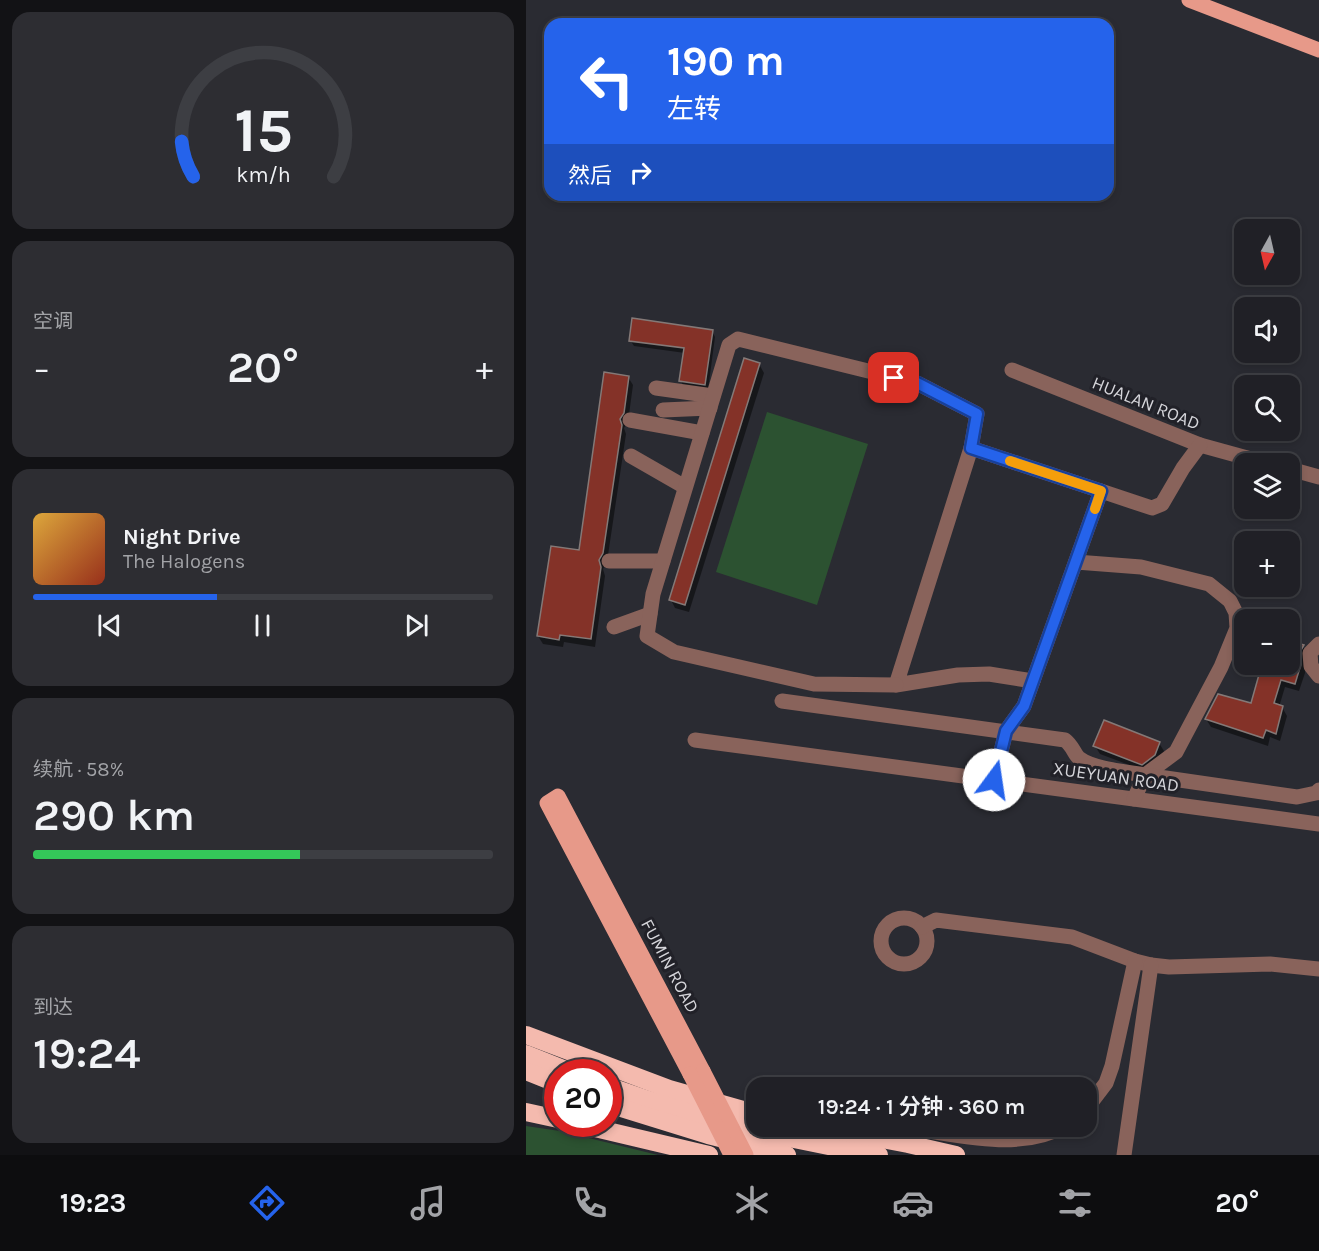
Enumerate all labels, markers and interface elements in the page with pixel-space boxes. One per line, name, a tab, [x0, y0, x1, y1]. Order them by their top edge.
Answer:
text: 190 m	[667, 36, 785, 86]
icon: left	[568, 42, 646, 120]
text: 左转	[667, 93, 721, 125]
text: 15	[234, 94, 292, 167]
icon: right	[624, 156, 657, 189]
text: km/h	[236, 163, 290, 188]
text: 然后	[568, 163, 612, 189]
north arrow	[1234, 219, 1300, 285]
map controls	[1234, 219, 1300, 675]
button: sound	[1234, 297, 1300, 363]
text: 空调	[33, 310, 73, 333]
text: 20°	[227, 341, 299, 393]
text: −	[33, 349, 50, 387]
text: +	[476, 349, 493, 387]
pin	[868, 352, 919, 403]
icon: arrive	[877, 361, 910, 394]
street label: HUALAN ROAD	[1089, 371, 1203, 435]
button: search	[1234, 375, 1300, 441]
button: layers	[1234, 453, 1300, 519]
text: Night Drive	[123, 524, 241, 550]
button: +	[1234, 531, 1300, 597]
text: The Halogens	[123, 550, 245, 573]
icon: previous	[93, 609, 126, 642]
icon: pause	[246, 609, 279, 642]
icon: next	[400, 609, 433, 642]
button: −	[1234, 609, 1300, 675]
position arrow	[962, 748, 1026, 812]
street label: XUEYUAN ROAD	[1052, 757, 1180, 797]
text: 续航 · 58%	[33, 758, 124, 781]
text: 290 km	[33, 789, 195, 841]
street label: FUMIN ROAD	[636, 915, 704, 1017]
text: 到达	[33, 996, 73, 1019]
text: 19:24	[33, 1027, 141, 1079]
speed limit sign: 20	[544, 1059, 622, 1137]
text: 19:24 · 1 分钟 · 360 m	[818, 1094, 1025, 1120]
icon: directions	[246, 1182, 288, 1224]
icon: music	[407, 1182, 449, 1224]
icon: phone	[569, 1182, 611, 1224]
icon: climate	[731, 1182, 773, 1224]
icon: car	[892, 1182, 934, 1224]
icon: filters	[1054, 1182, 1096, 1224]
text: 19:23	[60, 1187, 126, 1219]
text: 20°	[1215, 1187, 1259, 1219]

